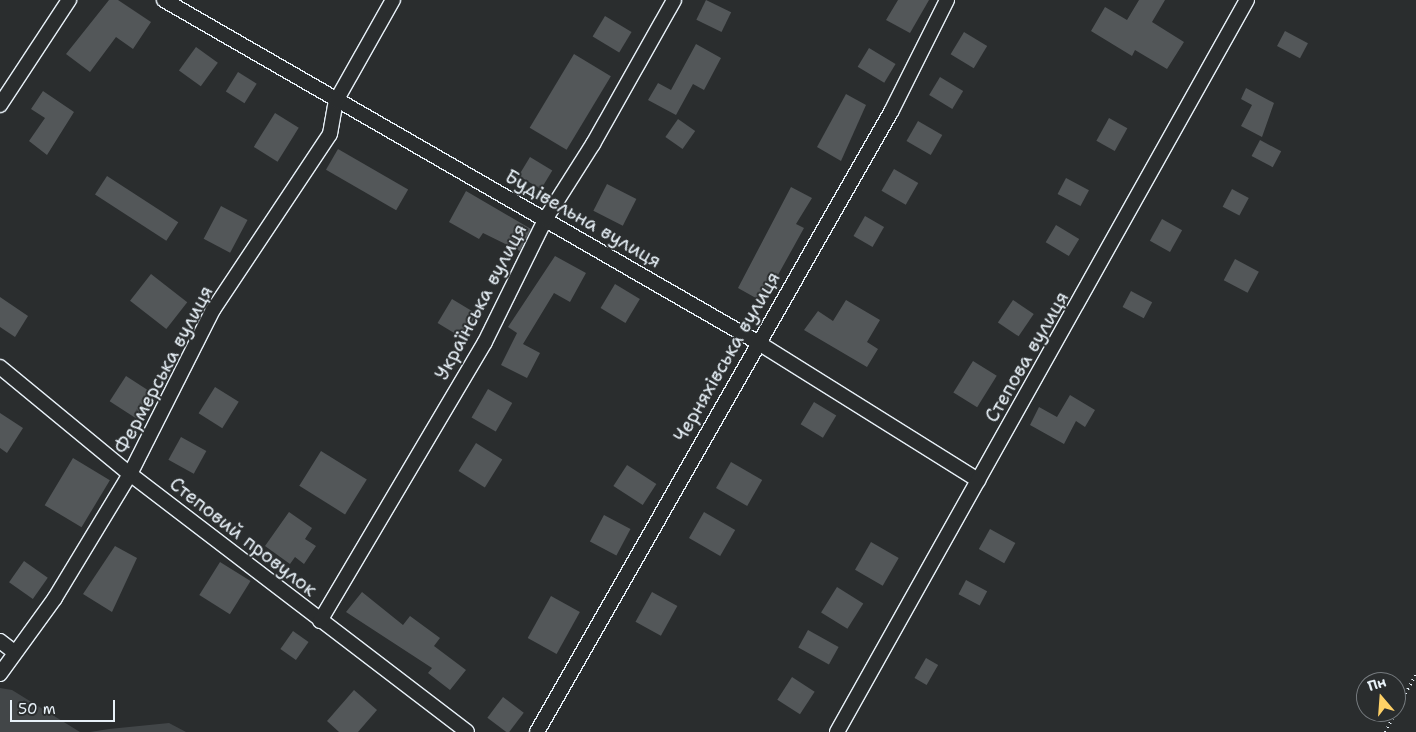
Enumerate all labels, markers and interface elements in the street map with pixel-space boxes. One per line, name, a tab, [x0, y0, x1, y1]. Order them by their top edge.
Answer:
street label: Будівельна вулиця	[501, 165, 665, 273]
street label: Українська вулиця	[430, 220, 532, 384]
street label: Черняхівська вулиця	[669, 268, 785, 446]
street label: Фермерська вулиця	[110, 282, 218, 458]
street label: Степова вулиця	[980, 288, 1074, 426]
street label: Степовий провулок	[165, 473, 321, 601]
north arrow	[1356, 672, 1406, 722]
text: Пн	[1365, 672, 1388, 695]
scale bar	[12, 690, 118, 722]
text: 50 m	[18, 699, 56, 719]

